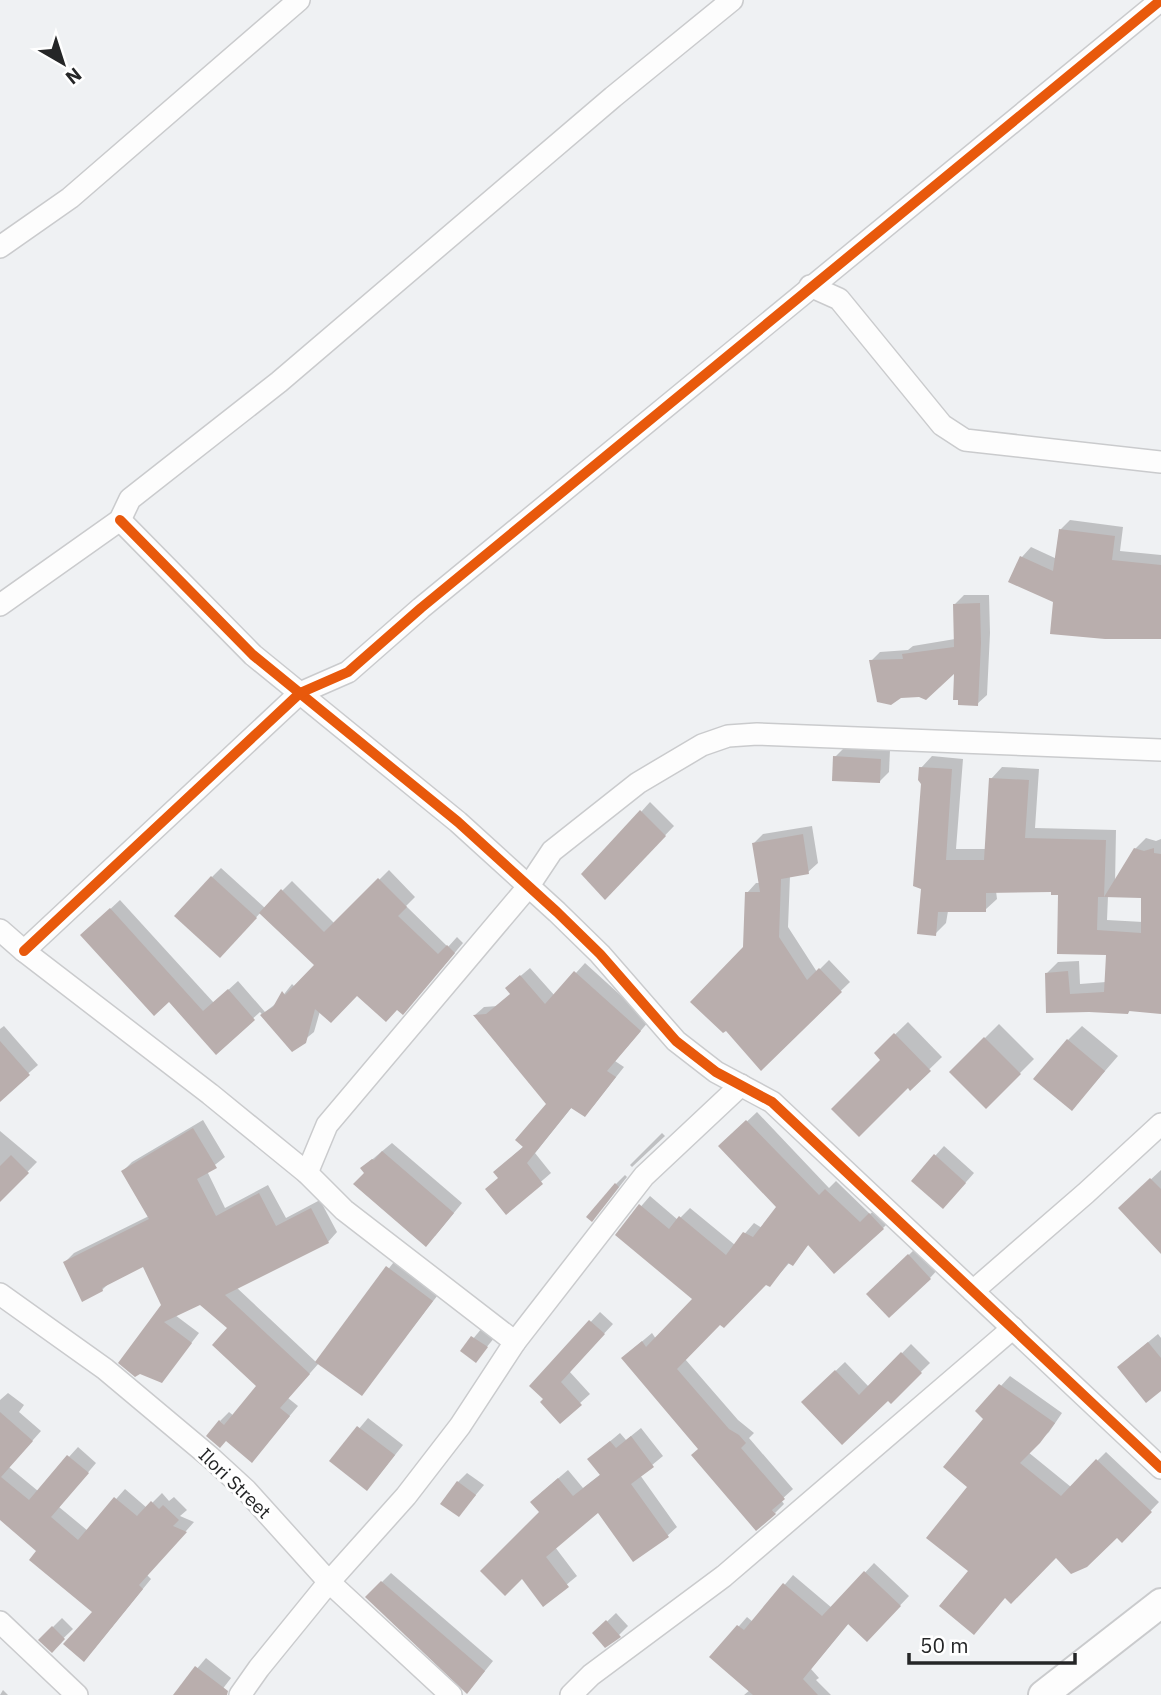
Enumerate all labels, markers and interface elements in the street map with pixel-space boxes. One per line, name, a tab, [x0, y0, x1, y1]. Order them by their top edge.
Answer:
north arrow	[28, 28, 98, 98]
text: N	[61, 63, 87, 90]
street label: Ilori Street	[194, 1443, 276, 1523]
scale bar	[909, 1622, 1075, 1666]
text: 50 m	[920, 1631, 969, 1659]

